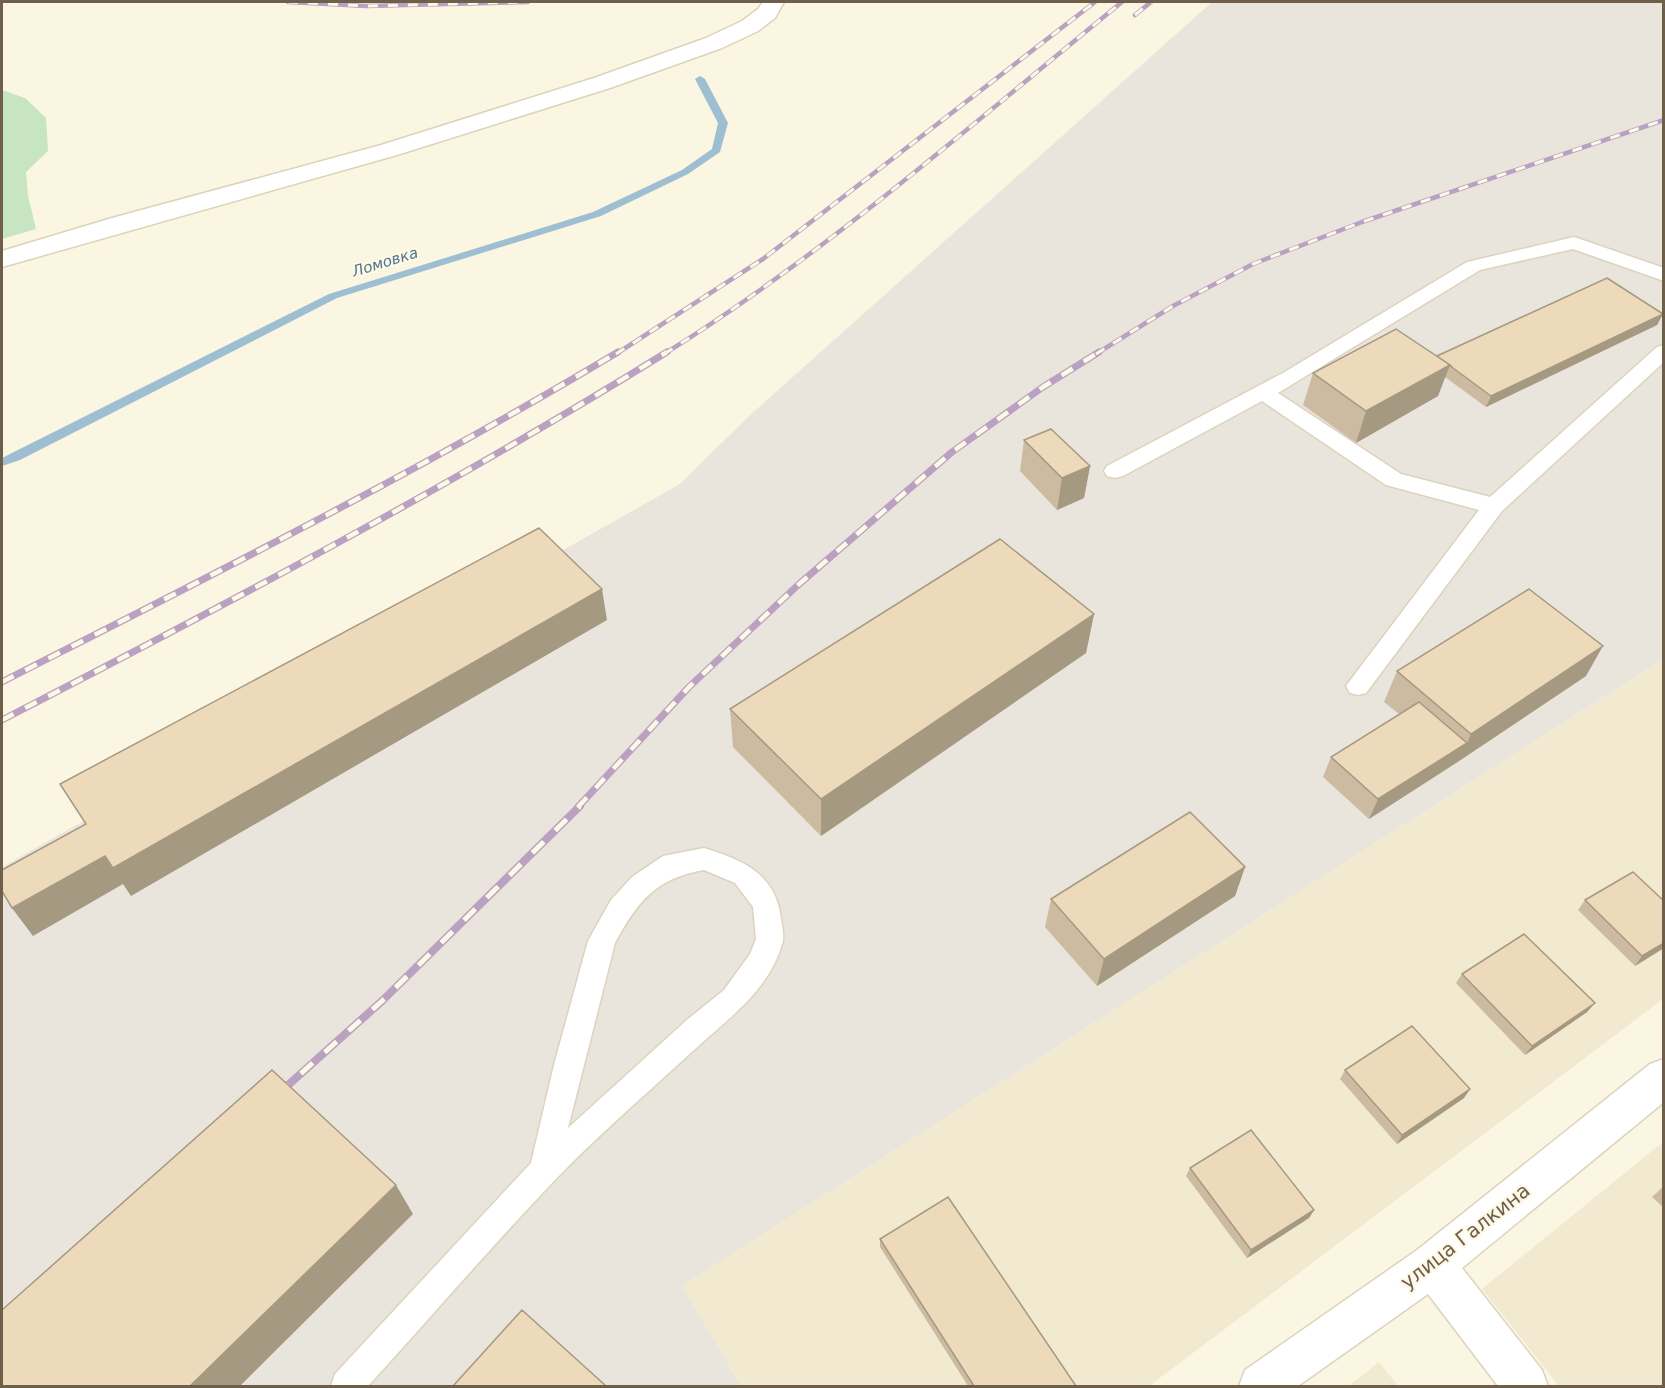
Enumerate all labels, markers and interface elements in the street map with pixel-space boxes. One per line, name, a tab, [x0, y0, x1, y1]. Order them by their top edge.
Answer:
water label: Ломовка	[349, 243, 420, 281]
street label: улица Галкина	[1396, 1178, 1534, 1294]

